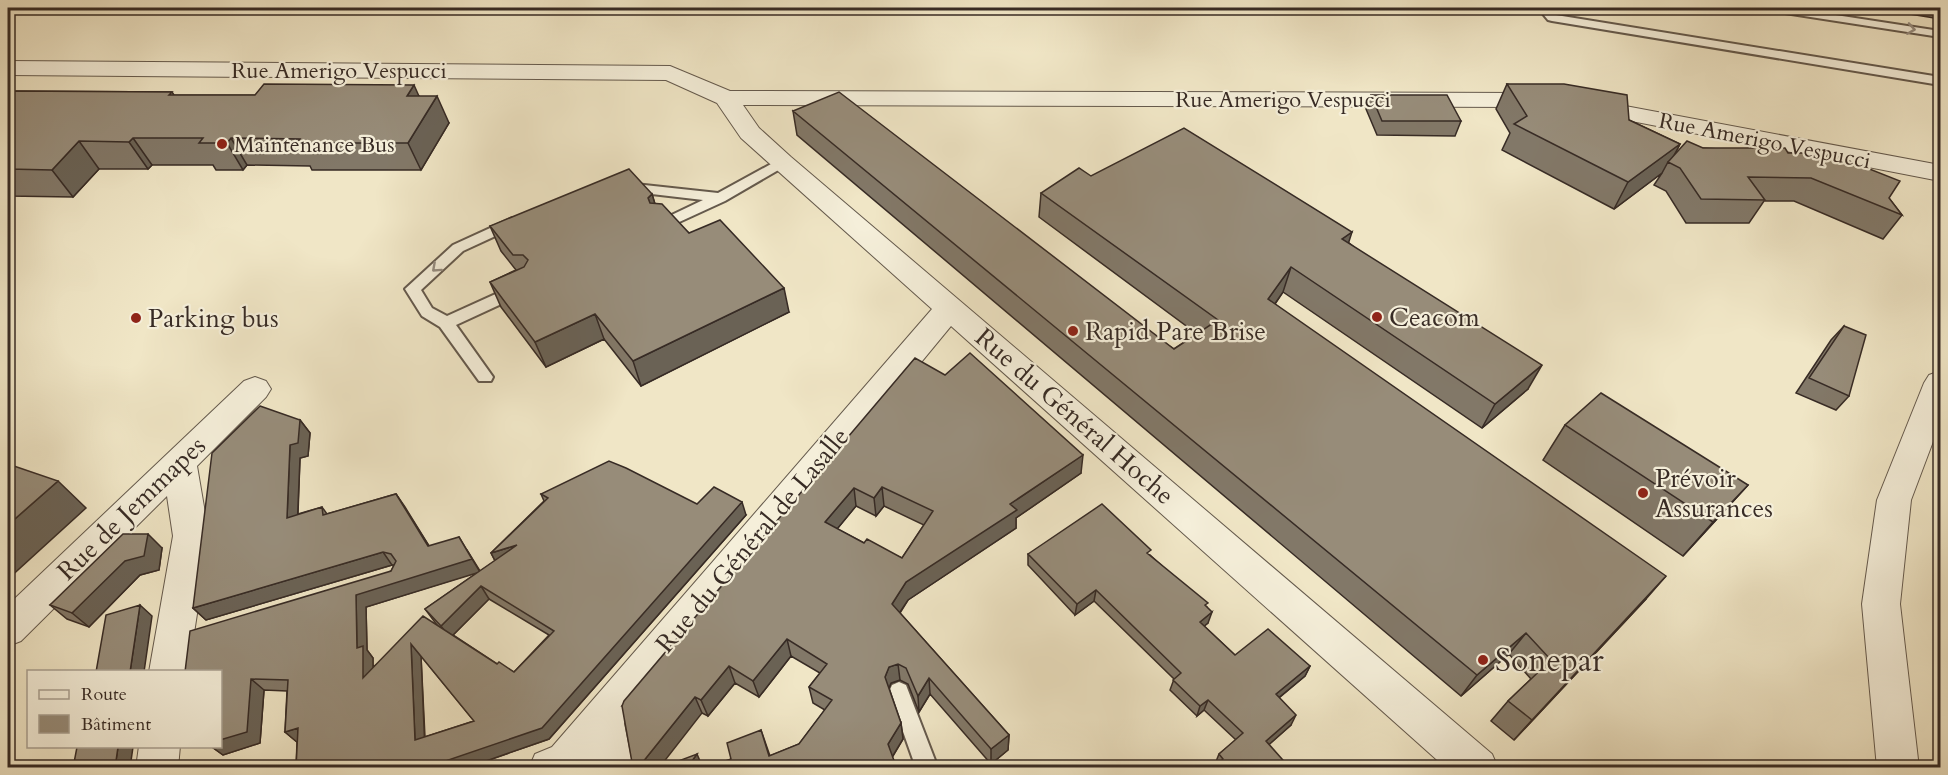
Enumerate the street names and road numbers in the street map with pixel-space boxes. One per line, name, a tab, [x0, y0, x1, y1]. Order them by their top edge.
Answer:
street label: Rue Amerigo Vespucci	[231, 56, 447, 86]
street label: Rue Amerigo Vespucci	[1175, 85, 1391, 115]
street label: Rue Amerigo Vespucci	[1656, 106, 1873, 176]
street label: Rue du Général Hoche	[968, 320, 1182, 513]
street label: Rue du Général de Lasalle	[648, 420, 857, 660]
street label: Rue de Jemmapes	[49, 428, 213, 588]

